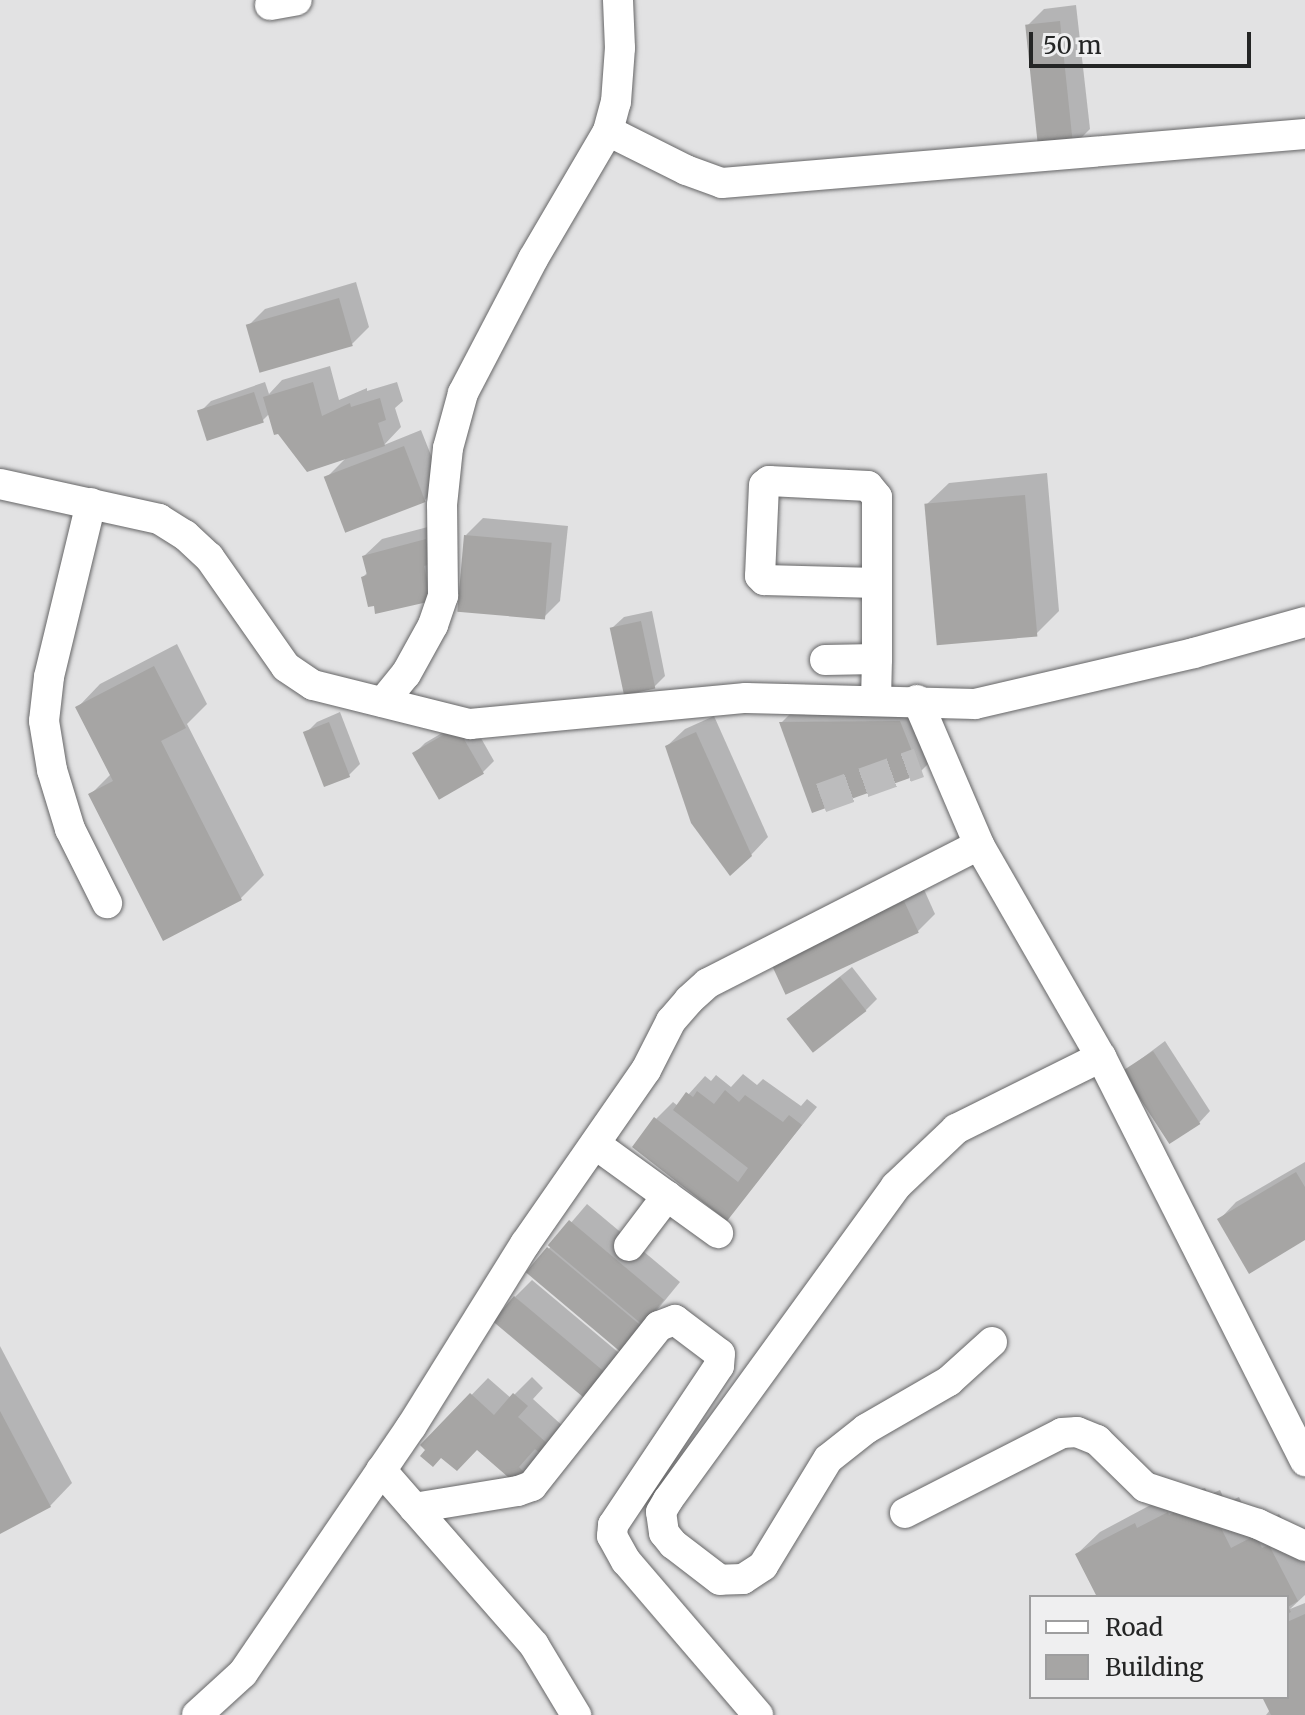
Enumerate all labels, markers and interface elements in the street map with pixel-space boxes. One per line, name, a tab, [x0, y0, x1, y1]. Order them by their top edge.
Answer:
scale bar	[1033, 16, 1255, 66]
text: 50 m	[1043, 30, 1102, 61]
legend	[1029, 1595, 1289, 1699]
text: Road	[1105, 1612, 1163, 1643]
text: Building	[1105, 1652, 1204, 1683]

